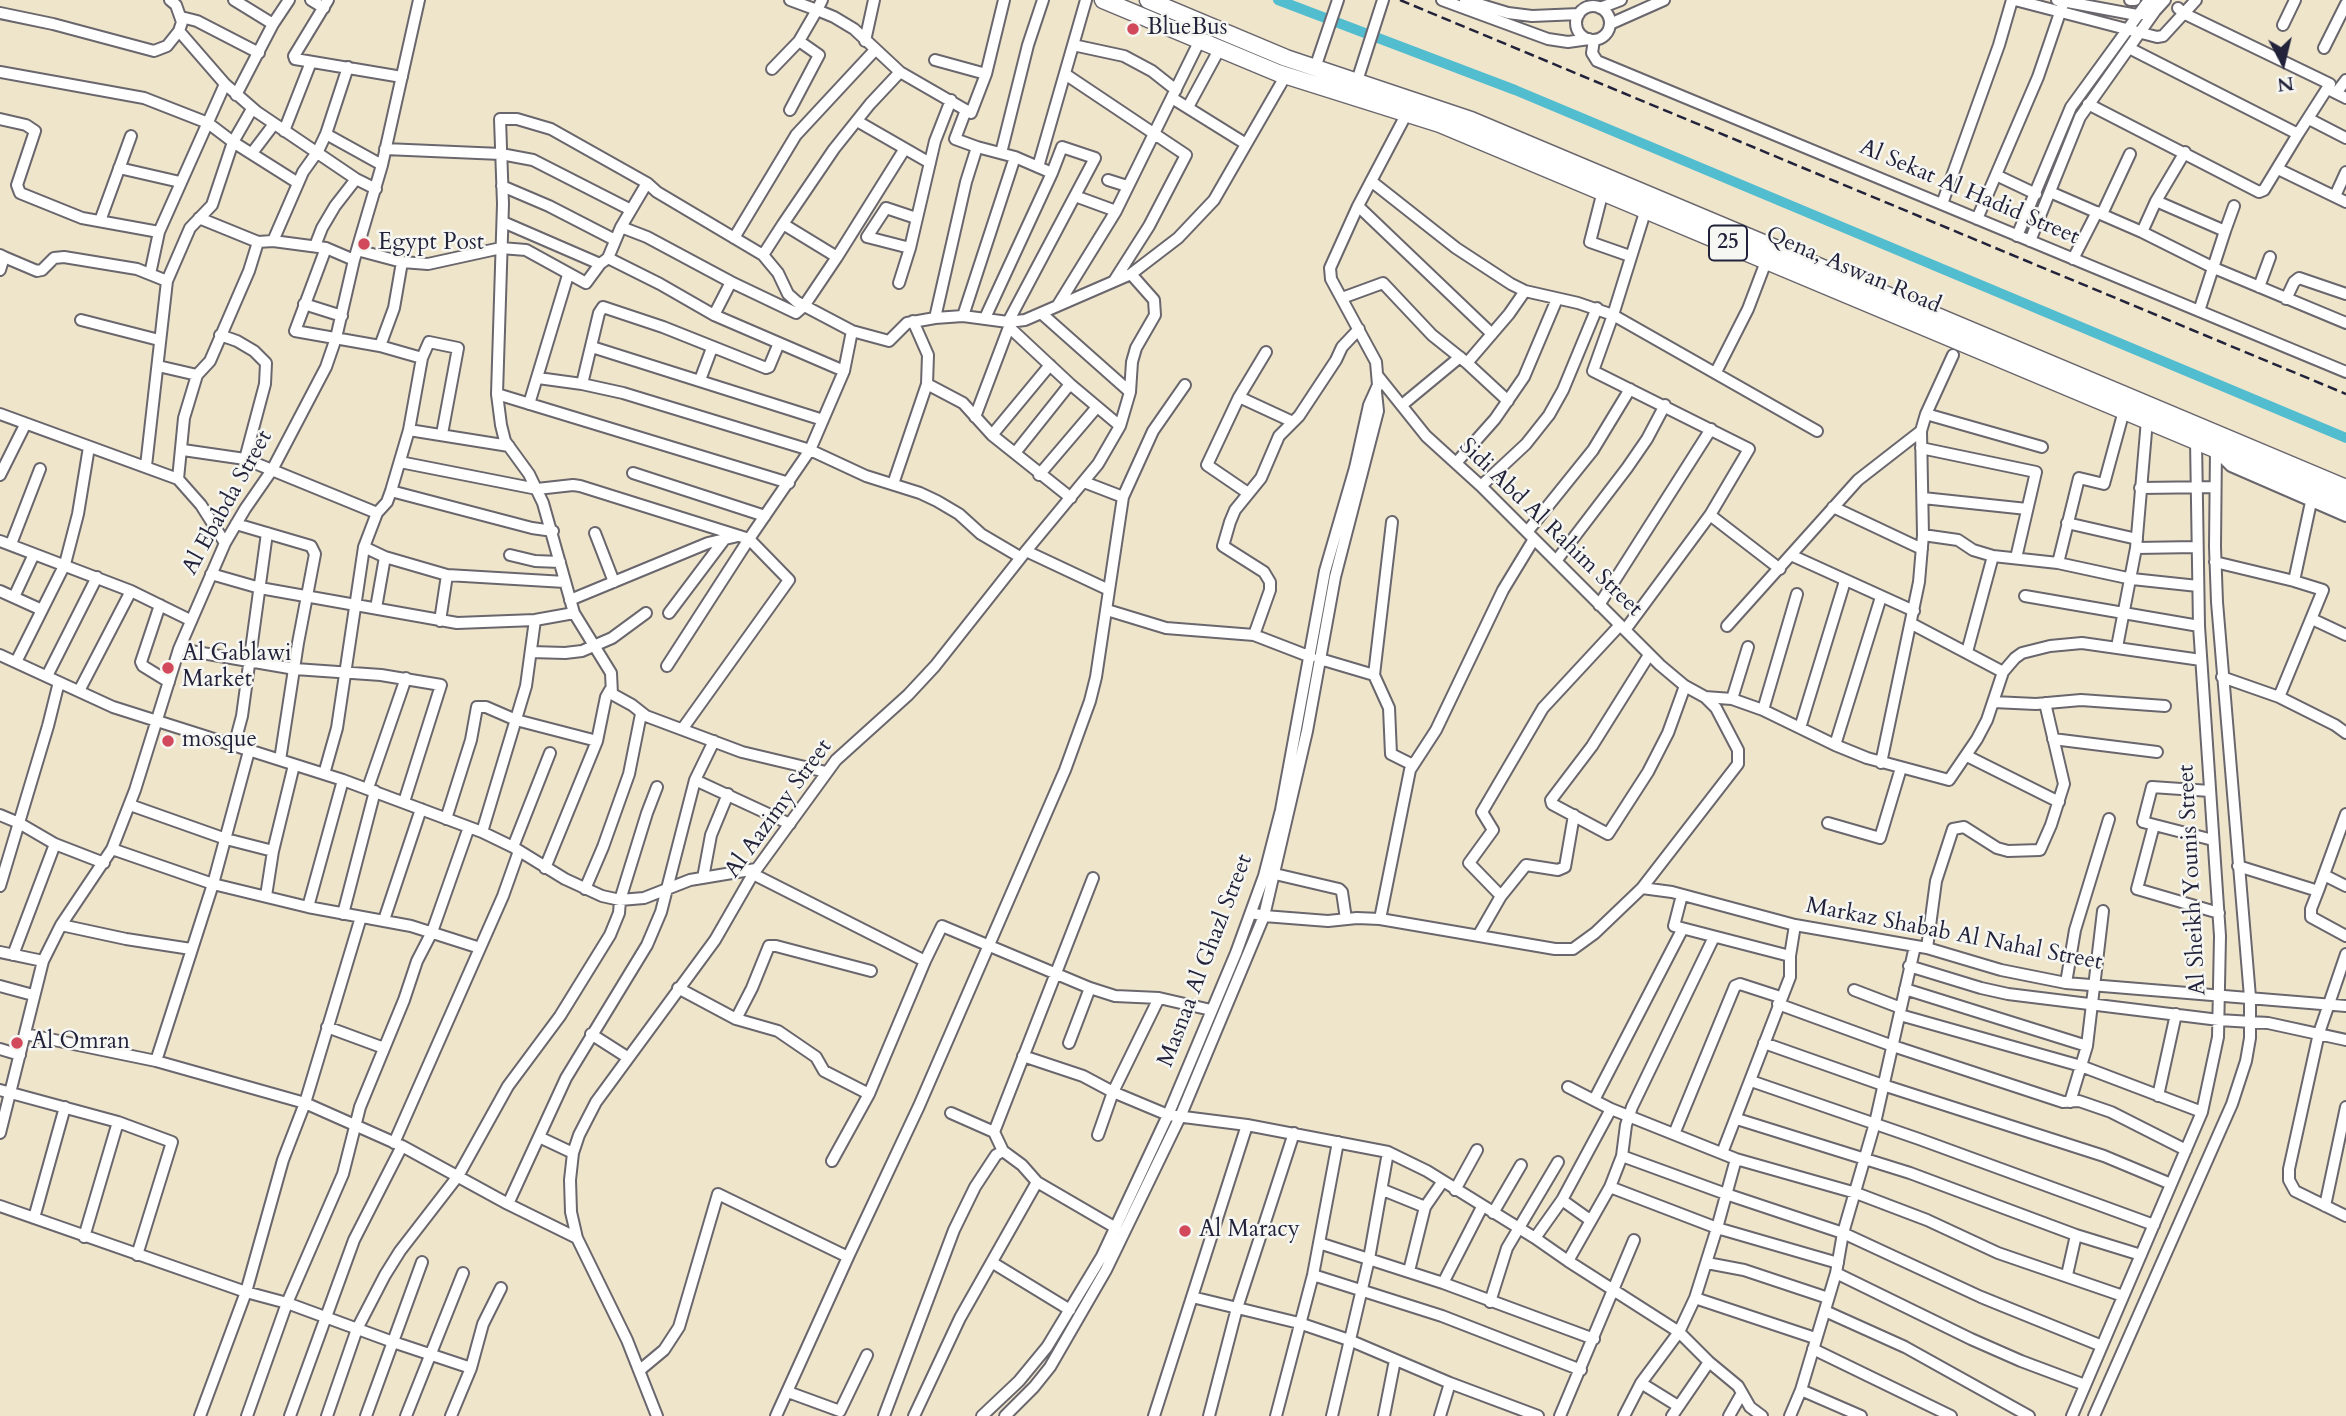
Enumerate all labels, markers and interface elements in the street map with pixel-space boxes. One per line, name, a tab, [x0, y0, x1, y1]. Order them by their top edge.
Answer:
place label: BlueBus	[1147, 15, 1228, 43]
marker: BlueBus	[1125, 21, 1141, 37]
north arrow	[2248, 28, 2318, 98]
text: N	[2276, 70, 2295, 98]
street label: Al Sekat Al Hadid Street	[1855, 134, 2083, 252]
street label: Qena, Aswan Road	[1761, 222, 1945, 320]
road number: 25	[1709, 226, 1747, 260]
place label: Egypt Post	[378, 230, 484, 258]
marker: Egypt Post	[356, 236, 372, 252]
street label: Al Ebabda Street	[177, 426, 279, 580]
street label: Sidi Abd Al Rahim Street	[1453, 433, 1647, 623]
place label: Al Gablawi Market	[182, 641, 292, 695]
marker: Al Gablawi Market	[160, 660, 176, 676]
place label: mosque	[182, 727, 257, 755]
marker: mosque	[160, 733, 176, 749]
street label: Al Aazimy Street	[719, 734, 839, 884]
street label: Al Sheikh Younis Street	[2173, 764, 2213, 996]
street label: Masnaa Al Ghazl Street	[1153, 851, 1259, 1071]
street label: Markaz Shabab Al Nahal Street	[1803, 893, 2105, 977]
place label: Al Omran	[31, 1029, 130, 1057]
marker: Al Omran	[9, 1035, 25, 1051]
place label: Al Maracy	[1199, 1217, 1300, 1245]
marker: Al Maracy	[1177, 1223, 1193, 1239]

